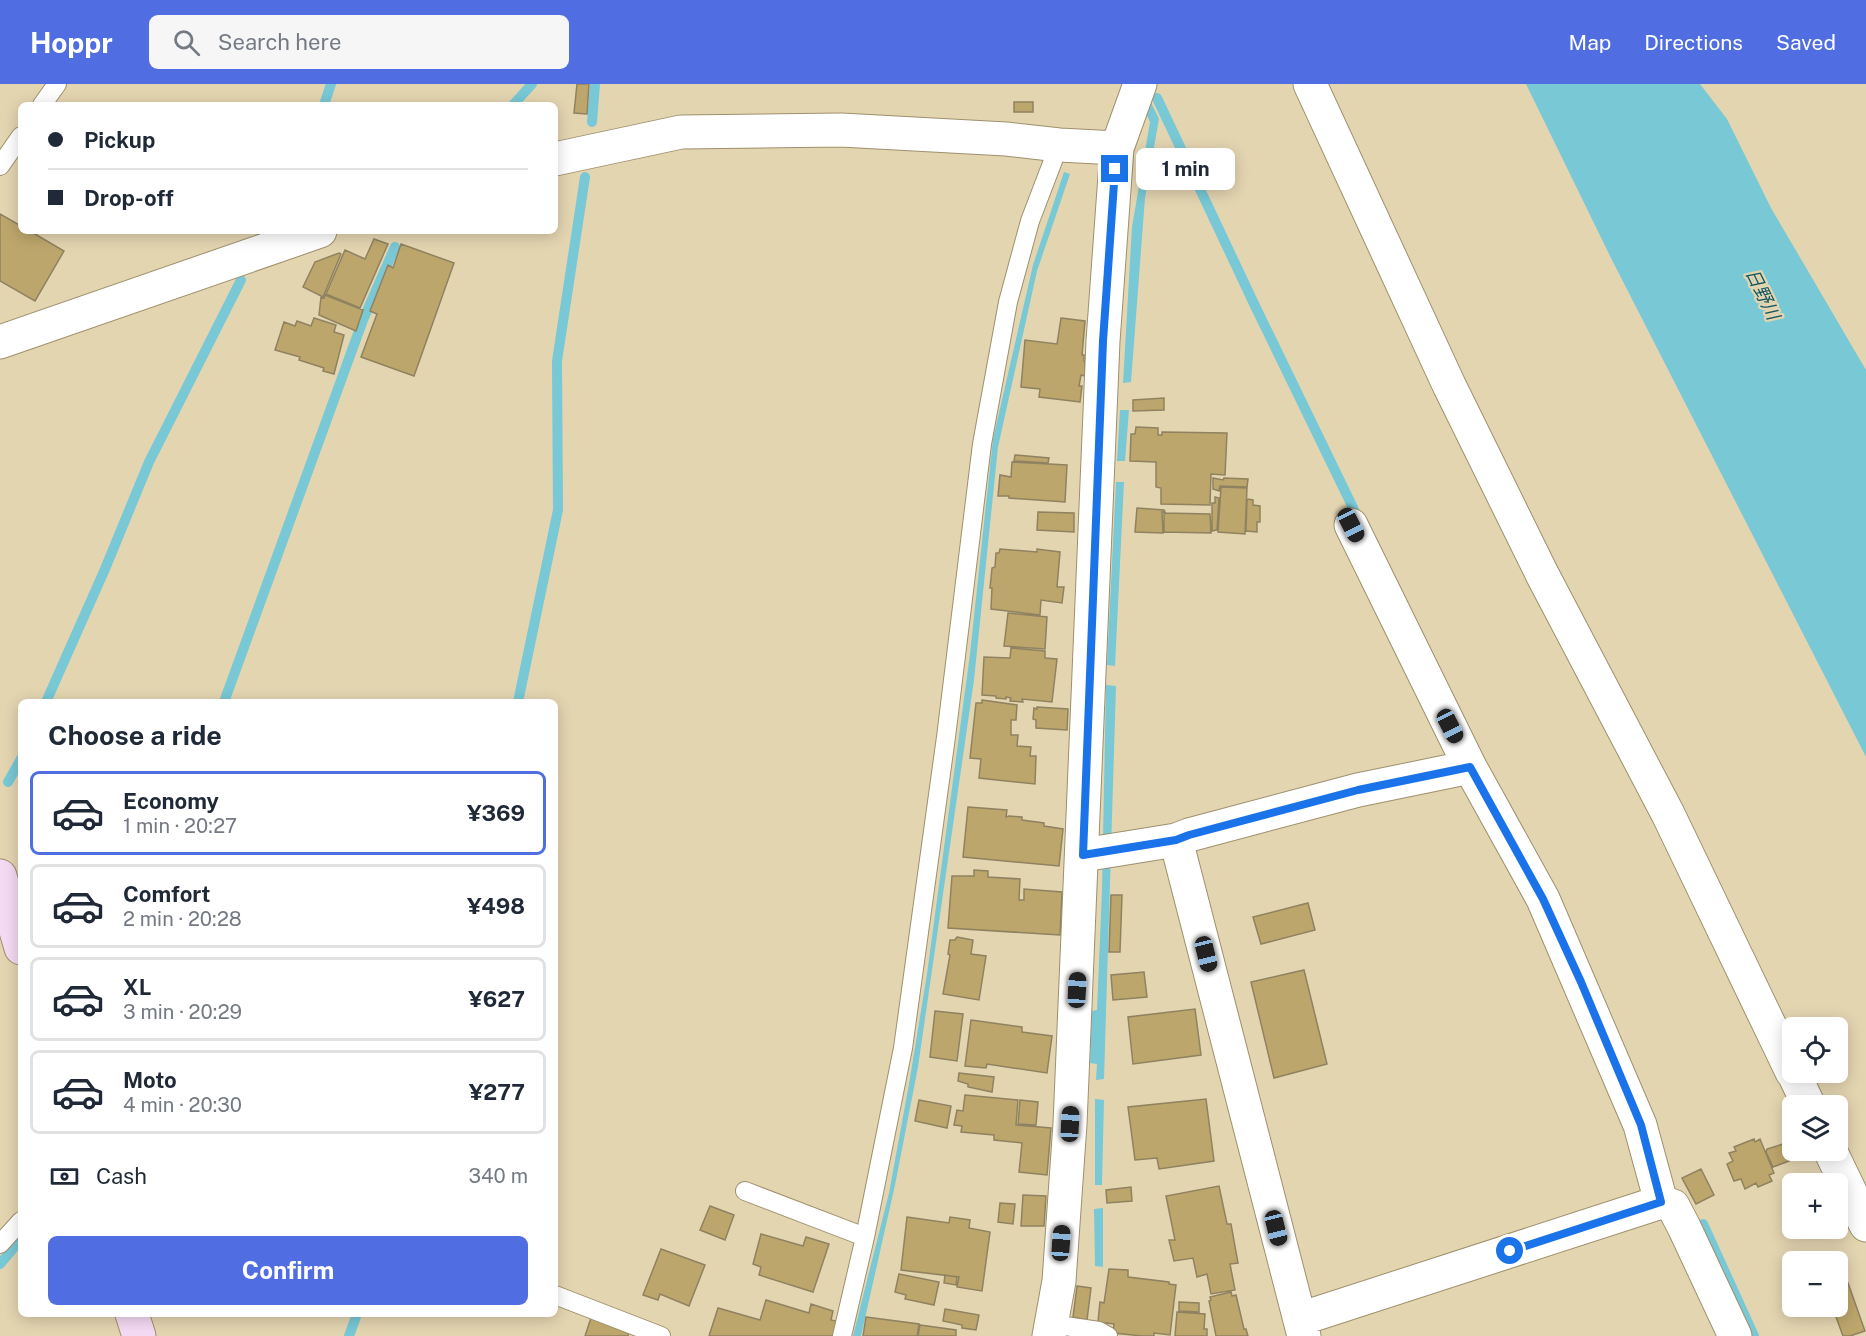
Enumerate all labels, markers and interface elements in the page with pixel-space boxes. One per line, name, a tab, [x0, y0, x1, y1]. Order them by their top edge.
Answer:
search box	[149, 15, 569, 69]
text: Hoppr	[30, 26, 113, 59]
icon: search	[170, 26, 203, 59]
text: Search here	[218, 29, 341, 55]
text: Map	[1569, 30, 1611, 55]
text: Directions	[1644, 30, 1743, 55]
text: Saved	[1776, 30, 1836, 55]
text: Pickup	[84, 127, 155, 153]
callout: 1 min	[1136, 148, 1235, 190]
route end	[1101, 155, 1128, 182]
text: 1 min	[1161, 157, 1210, 181]
text: Drop-off	[84, 185, 174, 211]
water label: 日野川	[1742, 265, 1785, 325]
car	[1335, 505, 1367, 545]
car	[1434, 706, 1466, 746]
text: Choose a ride	[48, 719, 222, 751]
icon: car	[51, 786, 105, 840]
text: Economy	[123, 788, 219, 814]
text: ¥369	[467, 800, 525, 826]
text: 1 min · 20:27	[123, 814, 237, 838]
icon: car	[51, 879, 105, 933]
text: Comfort	[123, 881, 210, 907]
text: ¥498	[467, 893, 525, 919]
text: 2 min · 20:28	[123, 907, 242, 931]
car	[1193, 934, 1219, 974]
icon: car	[51, 972, 105, 1026]
car	[1067, 972, 1087, 1008]
text: XL	[123, 974, 151, 1000]
text: ¥627	[468, 986, 525, 1012]
text: 3 min · 20:29	[123, 1000, 242, 1024]
map controls	[1782, 1017, 1848, 1317]
button: locate	[1782, 1017, 1848, 1083]
icon: car	[51, 1065, 105, 1119]
text: Moto	[123, 1067, 177, 1093]
text: ¥277	[469, 1079, 525, 1105]
text: 4 min · 20:30	[123, 1093, 242, 1117]
button: layers	[1782, 1095, 1848, 1161]
car	[1060, 1106, 1080, 1142]
icon: cash	[48, 1160, 81, 1193]
text: Cash	[96, 1163, 147, 1189]
text: 340 m	[468, 1164, 528, 1188]
button: +	[1782, 1173, 1848, 1239]
car	[1263, 1208, 1289, 1248]
car	[1051, 1224, 1071, 1262]
button: Confirm	[48, 1236, 528, 1305]
route start	[1496, 1237, 1523, 1264]
button: −	[1782, 1251, 1848, 1317]

